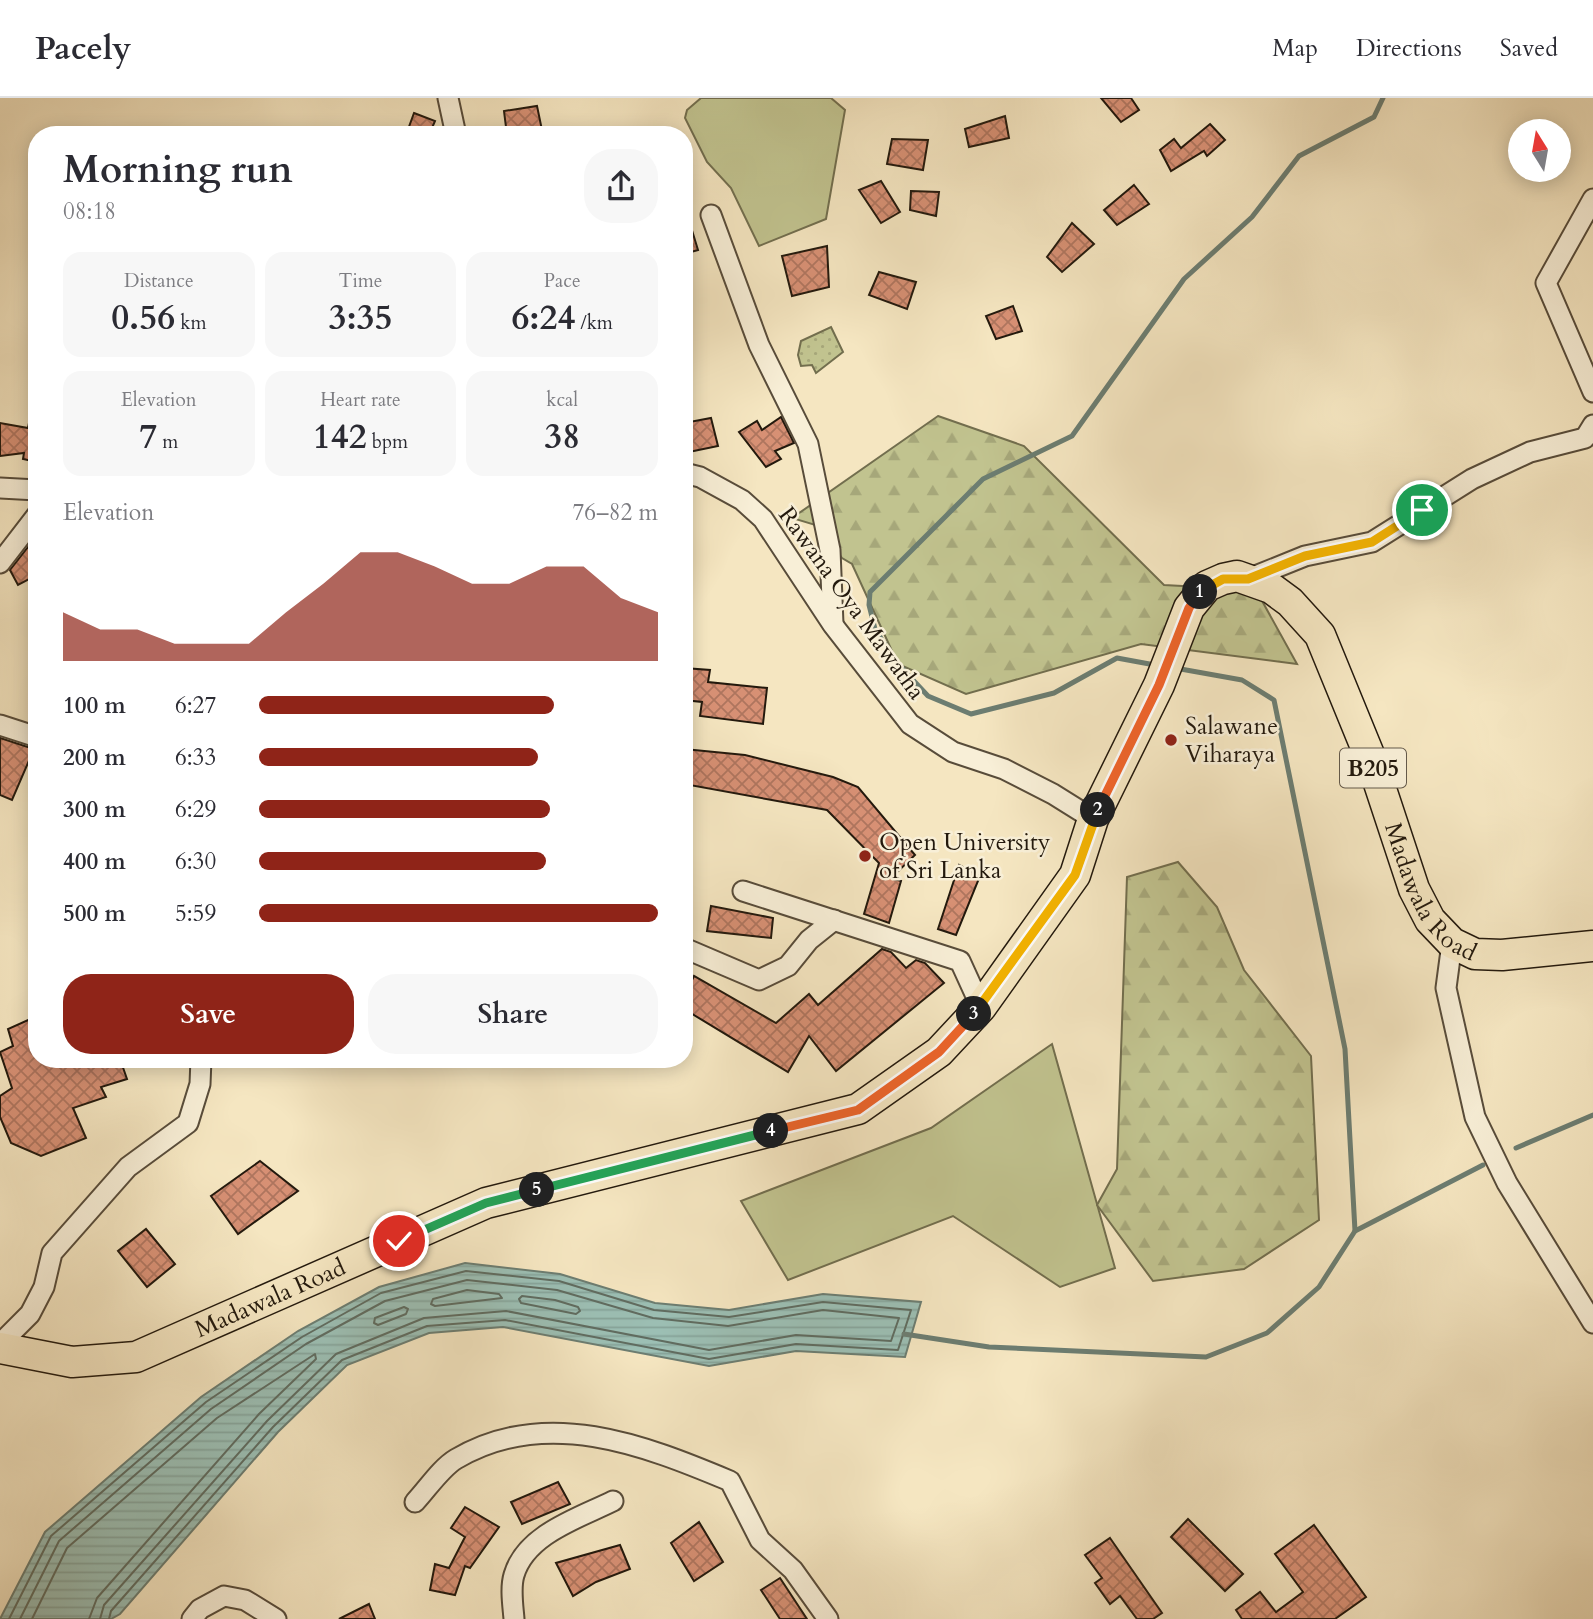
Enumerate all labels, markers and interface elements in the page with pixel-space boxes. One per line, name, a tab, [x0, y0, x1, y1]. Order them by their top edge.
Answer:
text: Pacely	[35, 26, 131, 71]
text: Map	[1272, 32, 1318, 65]
text: Directions	[1356, 32, 1462, 65]
text: Saved	[1500, 32, 1558, 65]
north arrow	[1508, 119, 1572, 182]
map controls	[1508, 119, 1571, 182]
text: Morning run	[63, 144, 293, 196]
button: share	[584, 149, 658, 223]
text: 08:18	[63, 196, 116, 227]
text: Distance	[124, 268, 194, 294]
text: Time	[339, 268, 382, 294]
text: Pace	[544, 268, 581, 294]
text: 0.56	[111, 294, 175, 342]
text: 3:35	[329, 294, 392, 342]
text: 6:24	[511, 294, 575, 342]
text: km	[175, 310, 206, 336]
text: /km	[575, 310, 613, 336]
text: Elevation	[121, 387, 197, 413]
text: Heart rate	[320, 387, 401, 413]
text: kcal	[546, 387, 578, 413]
text: 7	[139, 413, 157, 461]
text: 142	[313, 413, 367, 461]
text: 38	[544, 413, 580, 461]
text: m	[157, 429, 178, 455]
text: bpm	[367, 429, 408, 455]
pin	[1392, 480, 1452, 540]
icon: arrive	[1403, 491, 1441, 529]
text: Elevation	[63, 497, 154, 528]
text: 76–82 m	[573, 497, 658, 528]
street label: Rawana Oya Mawatha	[770, 500, 933, 707]
pin: 1	[1182, 574, 1218, 610]
text: 1	[1195, 578, 1204, 604]
text: 100 m	[63, 690, 126, 721]
text: 6:27	[175, 690, 216, 721]
place label: Salawane Viharaya	[1185, 710, 1278, 771]
marker: Salawane Viharaya	[1163, 732, 1179, 748]
text: 200 m	[63, 742, 126, 773]
text: 6:33	[175, 742, 216, 773]
road number: B205	[1340, 748, 1406, 788]
pin: 2	[1080, 792, 1116, 828]
text: 300 m	[63, 794, 126, 825]
text: 6:29	[175, 794, 216, 825]
text: 2	[1093, 796, 1102, 822]
street label: Madawala Road	[1376, 818, 1482, 969]
place label: Open University of Sri Lanka	[879, 826, 1051, 887]
text: 400 m	[63, 846, 126, 877]
text: 6:30	[175, 846, 216, 877]
marker: Open University of Sri Lanka	[857, 848, 873, 864]
text: 500 m	[63, 898, 126, 929]
text: 5:59	[175, 898, 216, 929]
button: Save	[63, 974, 354, 1054]
button: Share	[368, 974, 658, 1054]
pin: 3	[956, 996, 992, 1032]
text: 3	[969, 1000, 978, 1026]
pin: 4	[754, 1114, 788, 1148]
text: 4	[766, 1117, 775, 1143]
pin: 5	[520, 1172, 554, 1208]
text: 5	[532, 1176, 541, 1202]
pin	[369, 1211, 429, 1271]
icon: check	[380, 1222, 418, 1260]
street label: Madawala Road	[190, 1251, 351, 1346]

